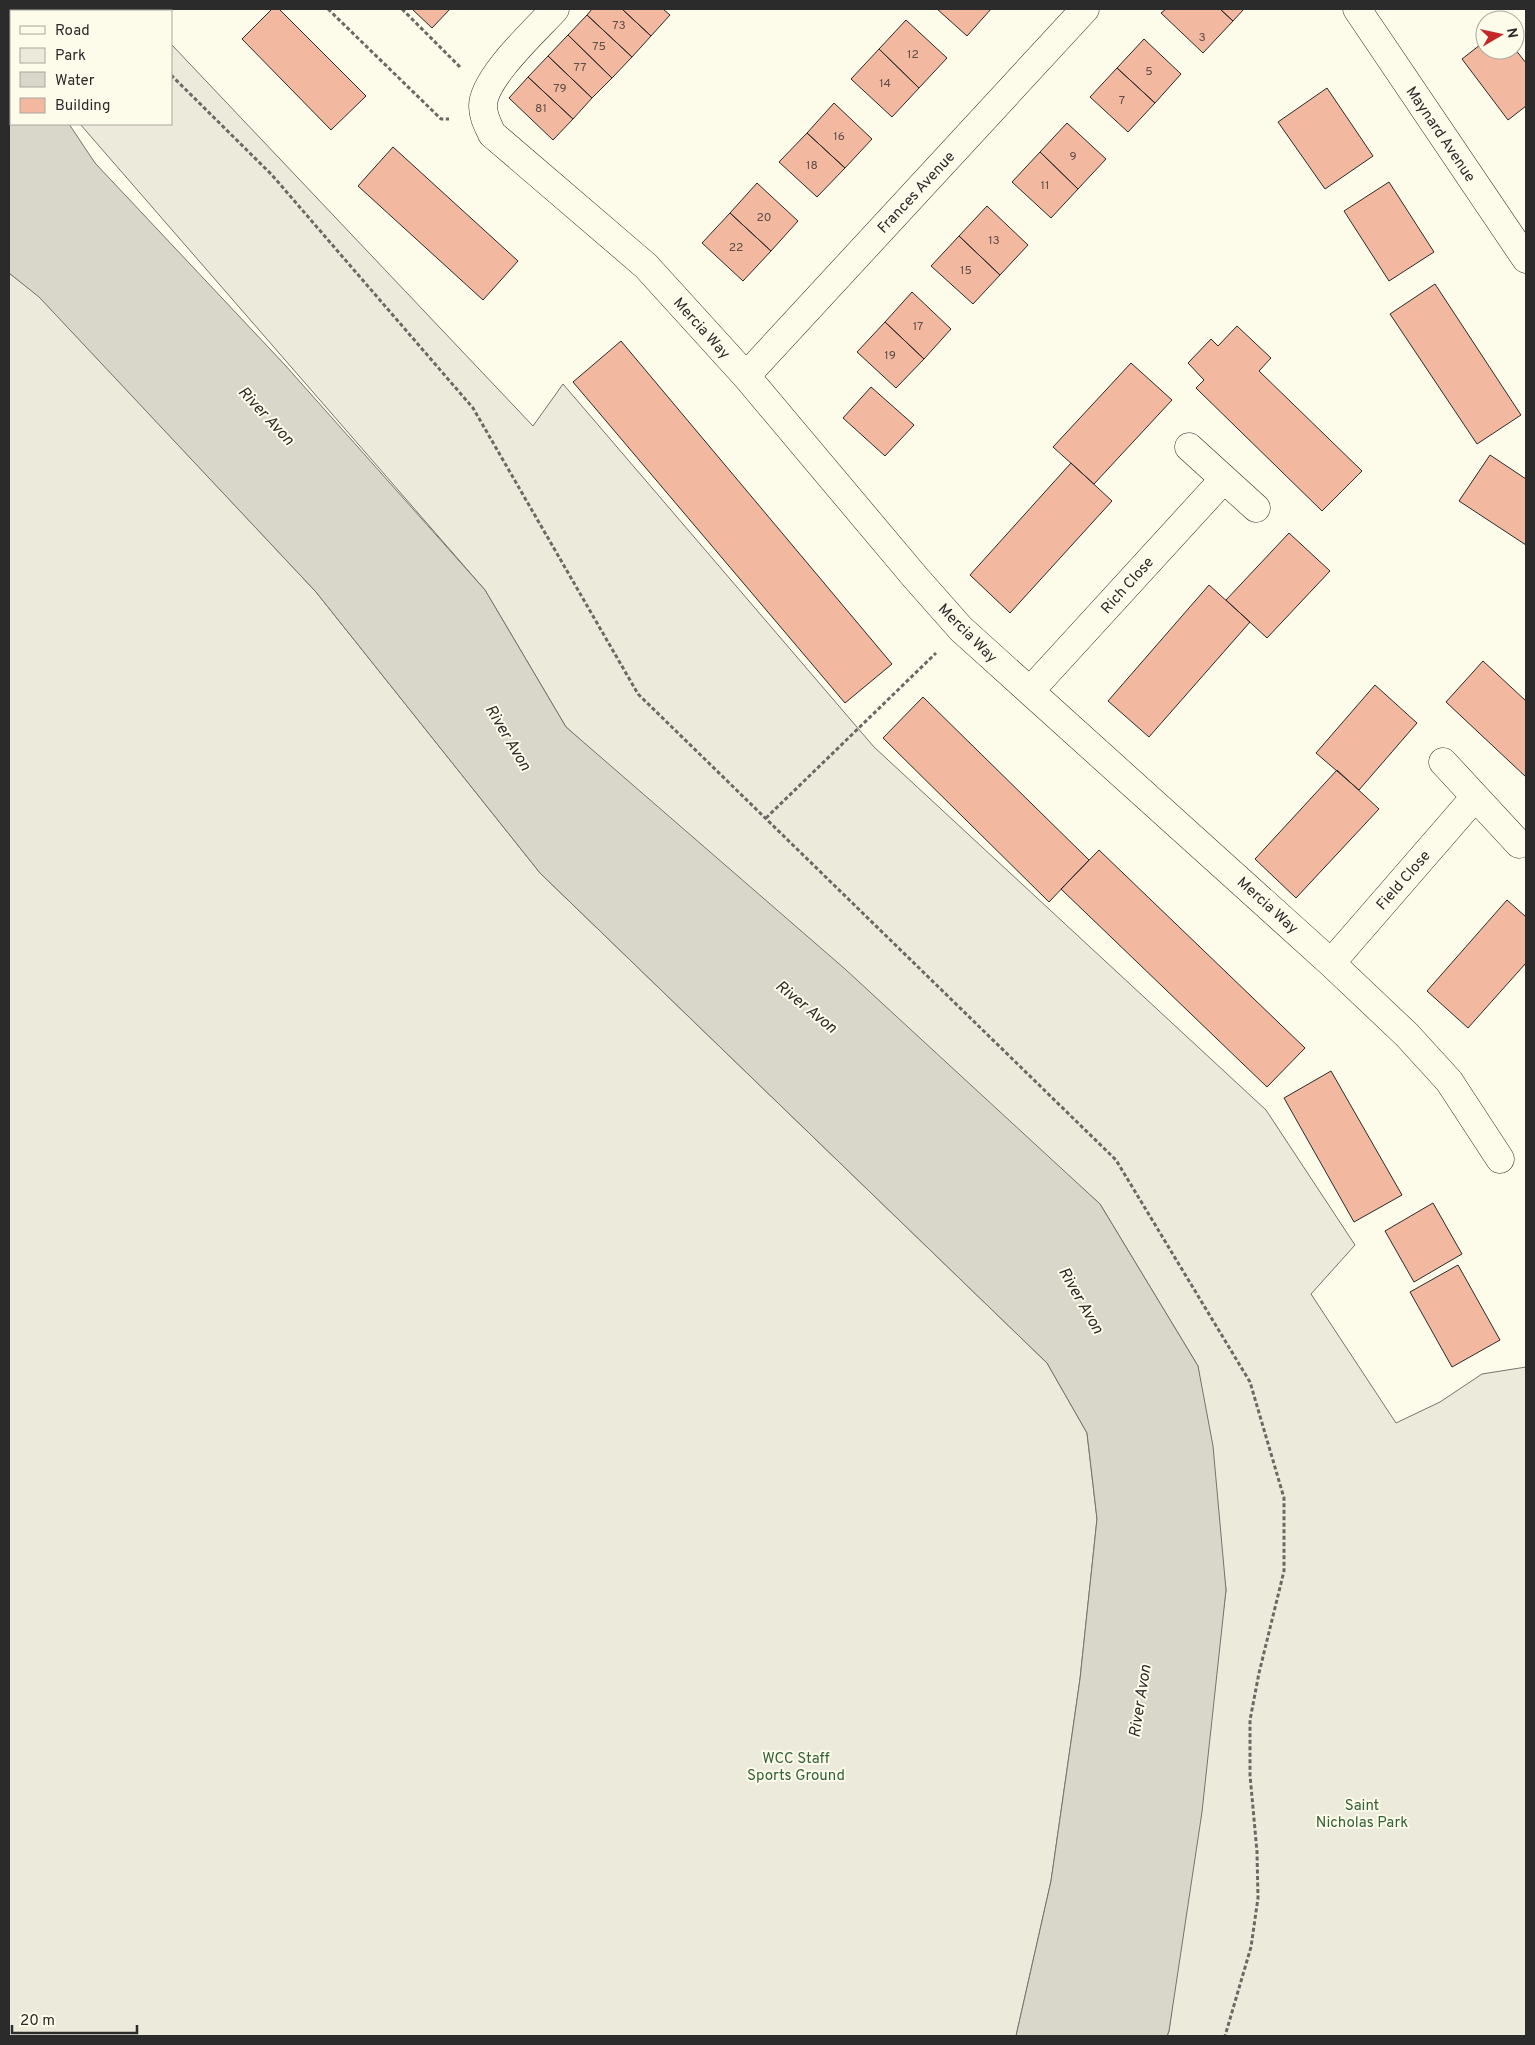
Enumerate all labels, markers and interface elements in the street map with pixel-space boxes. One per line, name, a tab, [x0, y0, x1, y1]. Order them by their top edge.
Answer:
legend	[10, 10, 172, 125]
north arrow	[1475, 10, 1525, 60]
house number: 73	[612, 18, 626, 34]
text: Road	[55, 22, 90, 41]
text: N	[1502, 27, 1521, 40]
house number: 3	[1198, 30, 1206, 46]
house number: 75	[592, 39, 606, 55]
text: Park	[55, 47, 86, 66]
house number: 12	[907, 47, 919, 63]
house number: 77	[574, 60, 586, 76]
house number: 5	[1145, 64, 1153, 80]
text: Water	[55, 72, 95, 91]
house number: 14	[879, 76, 891, 92]
house number: 79	[553, 81, 567, 97]
street label: Maynard Avenue	[1401, 83, 1479, 186]
house number: 7	[1119, 93, 1125, 109]
text: Building	[55, 97, 110, 116]
house number: 81	[535, 101, 547, 117]
house number: 16	[833, 129, 845, 145]
street label: Frances Avenue	[874, 148, 960, 238]
house number: 9	[1069, 149, 1077, 165]
house number: 18	[806, 158, 818, 174]
house number: 11	[1041, 178, 1049, 194]
house number: 20	[756, 210, 772, 226]
house number: 13	[988, 233, 1000, 249]
house number: 22	[729, 240, 743, 256]
house number: 15	[960, 263, 972, 279]
street label: Mercia Way	[668, 294, 733, 364]
house number: 17	[913, 319, 923, 335]
house number: 19	[884, 348, 896, 364]
water label: River Avon	[233, 383, 298, 450]
street label: Rich Close	[1098, 554, 1159, 618]
street label: Mercia Way	[933, 600, 1001, 668]
water label: River Avon	[480, 701, 535, 775]
street label: Field Close	[1373, 847, 1435, 915]
street label: Mercia Way	[1232, 874, 1302, 939]
water label: River Avon	[771, 977, 841, 1039]
water label: River Avon	[1053, 1264, 1107, 1338]
water label: River Avon	[1125, 1663, 1157, 1739]
park label: WCC Staff Sports Ground	[747, 1750, 845, 1786]
park label: Saint Nicholas Park	[1316, 1797, 1408, 1833]
scale bar	[12, 2002, 138, 2034]
text: 20 m	[20, 2012, 55, 2031]

